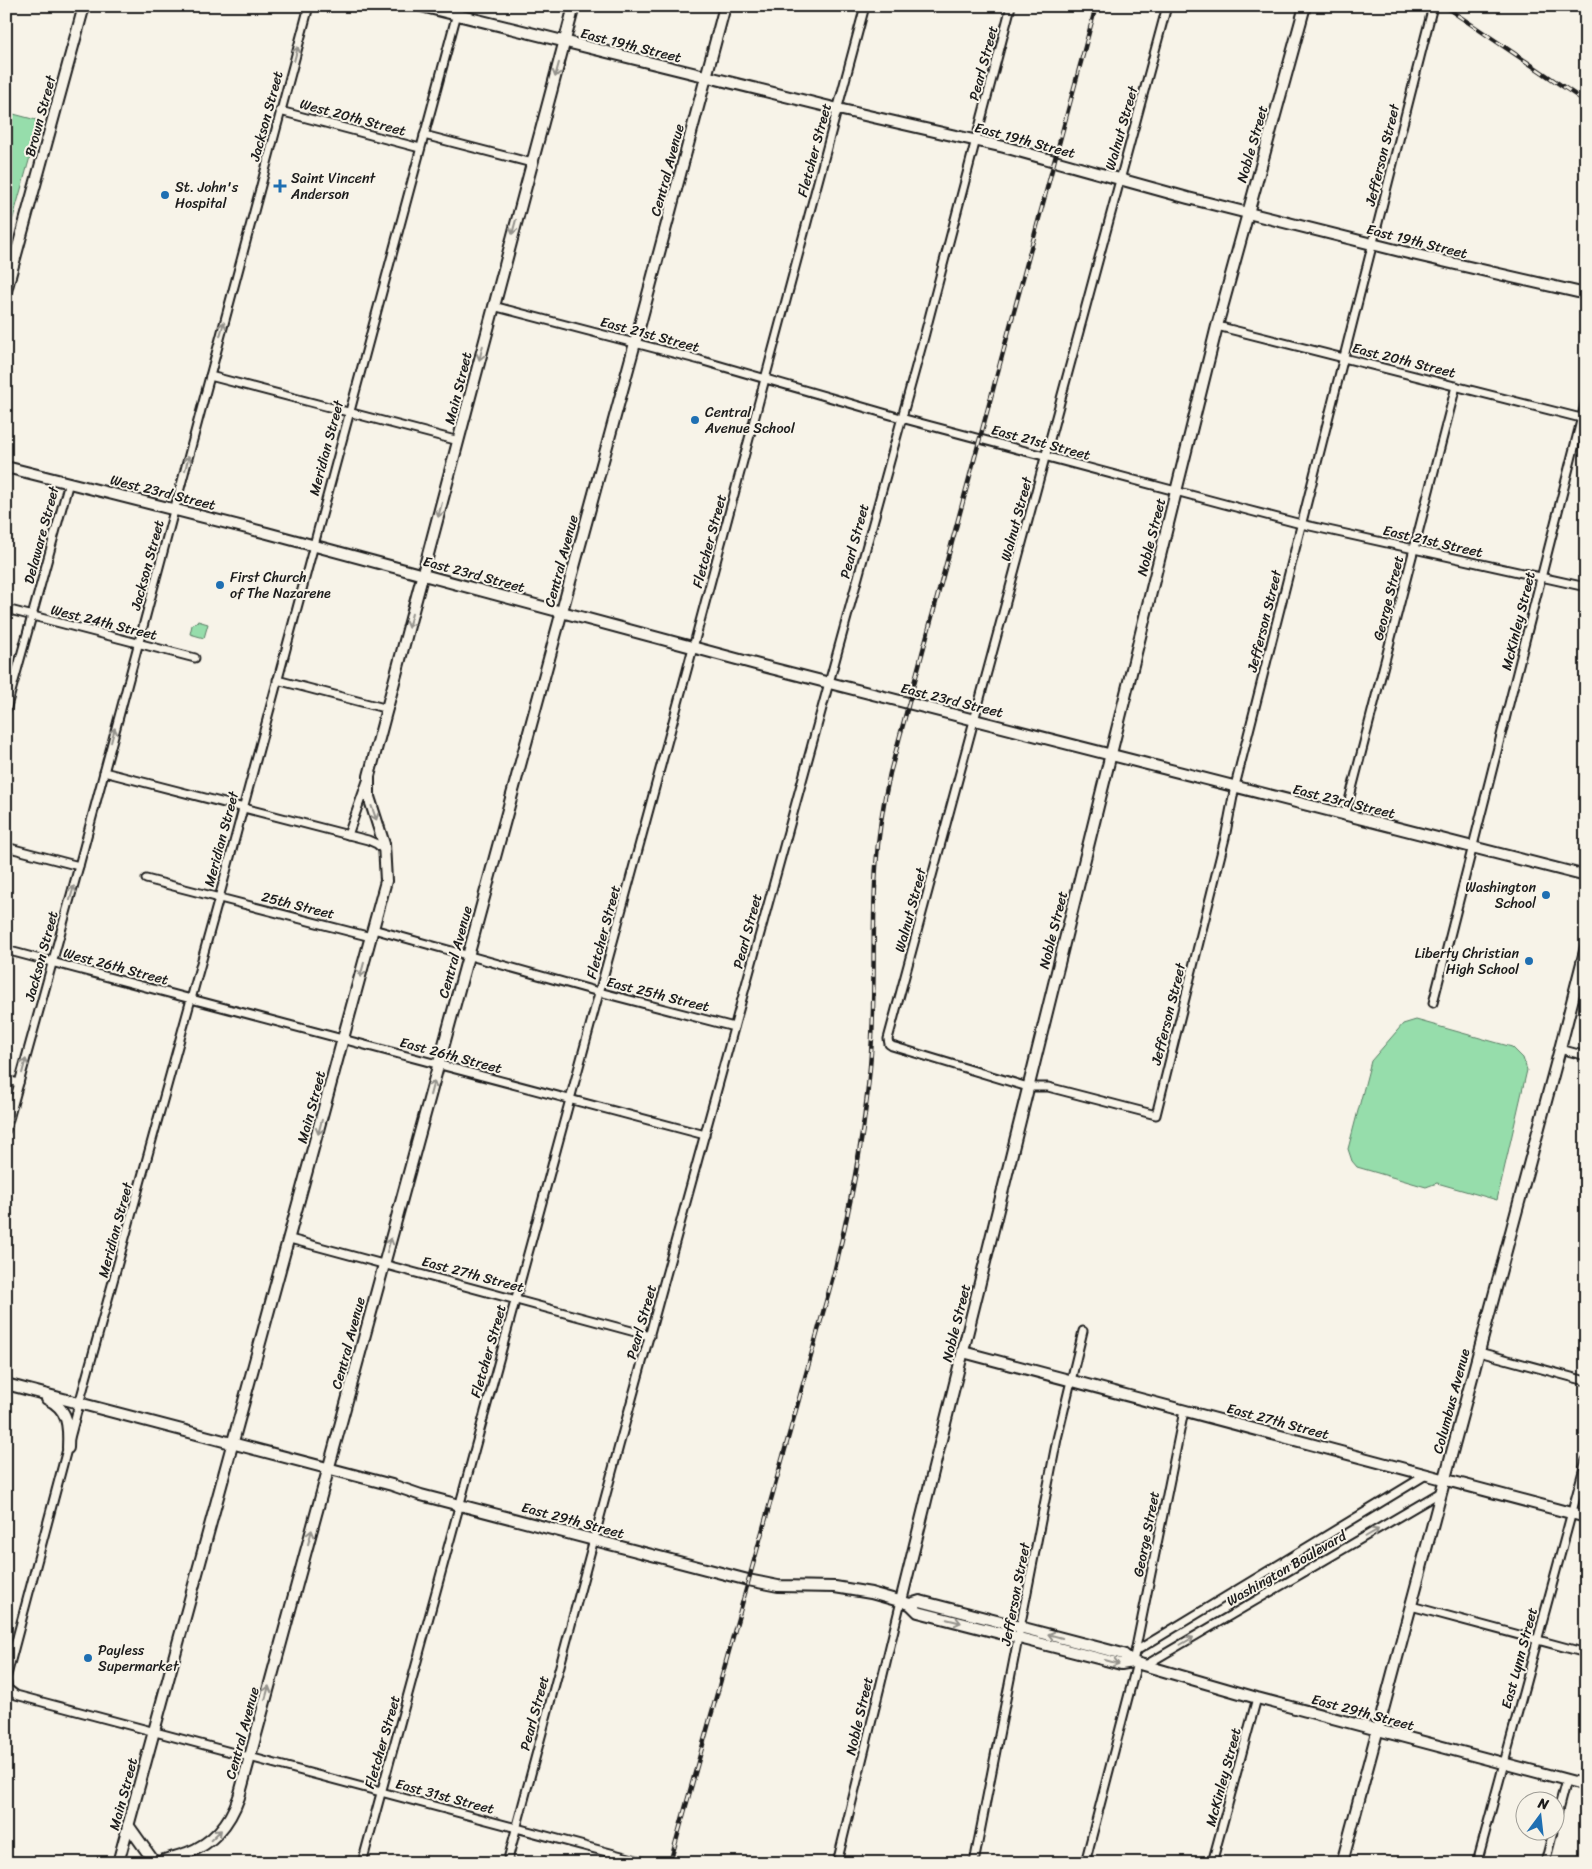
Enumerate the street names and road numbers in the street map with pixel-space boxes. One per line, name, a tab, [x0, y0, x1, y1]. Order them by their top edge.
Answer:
street label: East 19th Street	[578, 21, 684, 70]
street label: Pearl Street	[961, 23, 1005, 103]
street label: Jackson Street	[242, 68, 291, 165]
street label: Brown Street	[18, 71, 64, 160]
street label: Walnut Street	[1098, 82, 1146, 173]
street label: West 20th Street	[297, 91, 409, 144]
street label: Fletcher Street	[790, 100, 839, 200]
street label: Jefferson Street	[1357, 100, 1408, 210]
street label: Noble Street	[1229, 102, 1275, 186]
street label: East 19th Street	[972, 115, 1078, 166]
street label: Central Avenue	[643, 121, 692, 219]
street label: East 19th Street	[1364, 217, 1470, 266]
street label: East 21st Street	[597, 309, 702, 360]
street label: East 20th Street	[1350, 336, 1458, 385]
street label: Main Street	[437, 349, 480, 427]
street label: Meridian Street	[302, 396, 352, 499]
street label: East 21st Street	[988, 417, 1093, 468]
street label: West 23rd Street	[108, 467, 218, 518]
street label: Walnut Street	[993, 473, 1040, 564]
street label: Delaware Street	[16, 482, 67, 587]
street label: Fletcher Street	[685, 491, 734, 591]
street label: Noble Street	[1130, 495, 1173, 579]
street label: Pearl Street	[832, 501, 876, 581]
street label: Central Avenue	[537, 512, 586, 610]
street label: Jackson Street	[123, 517, 172, 614]
street label: East 21st Street	[1381, 518, 1485, 565]
street label: East 23rd Street	[420, 549, 528, 600]
street label: George Street	[1366, 553, 1411, 643]
street label: Jefferson Street	[1239, 566, 1290, 676]
street label: McKinley Street	[1494, 569, 1543, 673]
street label: West 24th Street	[48, 597, 160, 648]
street label: East 23rd Street	[898, 676, 1006, 725]
street label: East 23rd Street	[1290, 777, 1398, 826]
street label: Meridian Street	[197, 787, 247, 890]
street label: Walnut Street	[887, 864, 934, 955]
street label: Fletcher Street	[579, 882, 628, 982]
street label: 25th Street	[259, 884, 337, 927]
street label: Noble Street	[1032, 888, 1075, 972]
street label: Pearl Street	[725, 891, 769, 971]
street label: Central Avenue	[431, 903, 480, 1001]
street label: Jackson Street	[17, 908, 66, 1005]
street label: West 26th Street	[60, 940, 171, 993]
street label: Jefferson Street	[1143, 959, 1194, 1069]
street label: East 25th Street	[604, 970, 712, 1019]
street label: East 26th Street	[397, 1030, 505, 1081]
street label: Main Street	[290, 1068, 333, 1146]
street label: Meridian Street	[91, 1178, 141, 1281]
street label: East 27th Street	[419, 1249, 527, 1300]
street label: Noble Street	[935, 1281, 978, 1365]
street label: Pearl Street	[619, 1282, 664, 1362]
street label: Central Avenue	[324, 1294, 373, 1392]
street label: Fletcher Street	[463, 1302, 514, 1401]
street label: Columbus Avenue	[1425, 1346, 1478, 1456]
street label: East 27th Street	[1224, 1396, 1332, 1447]
street label: George Street	[1126, 1489, 1167, 1579]
street label: East 29th Street	[519, 1495, 627, 1546]
street label: Washington Boulevard	[1221, 1523, 1352, 1613]
street label: Jefferson Street	[993, 1539, 1038, 1649]
street label: East Lynn Street	[1494, 1605, 1545, 1712]
street label: Pearl Street	[512, 1673, 556, 1753]
street label: Noble Street	[838, 1675, 881, 1758]
street label: Central Avenue	[218, 1684, 267, 1782]
street label: East 29th Street	[1309, 1687, 1417, 1738]
street label: Fletcher Street	[357, 1693, 408, 1792]
street label: McKinley Street	[1198, 1725, 1249, 1829]
street label: Main Street	[102, 1755, 145, 1833]
street label: East 31st Street	[393, 1771, 497, 1822]

